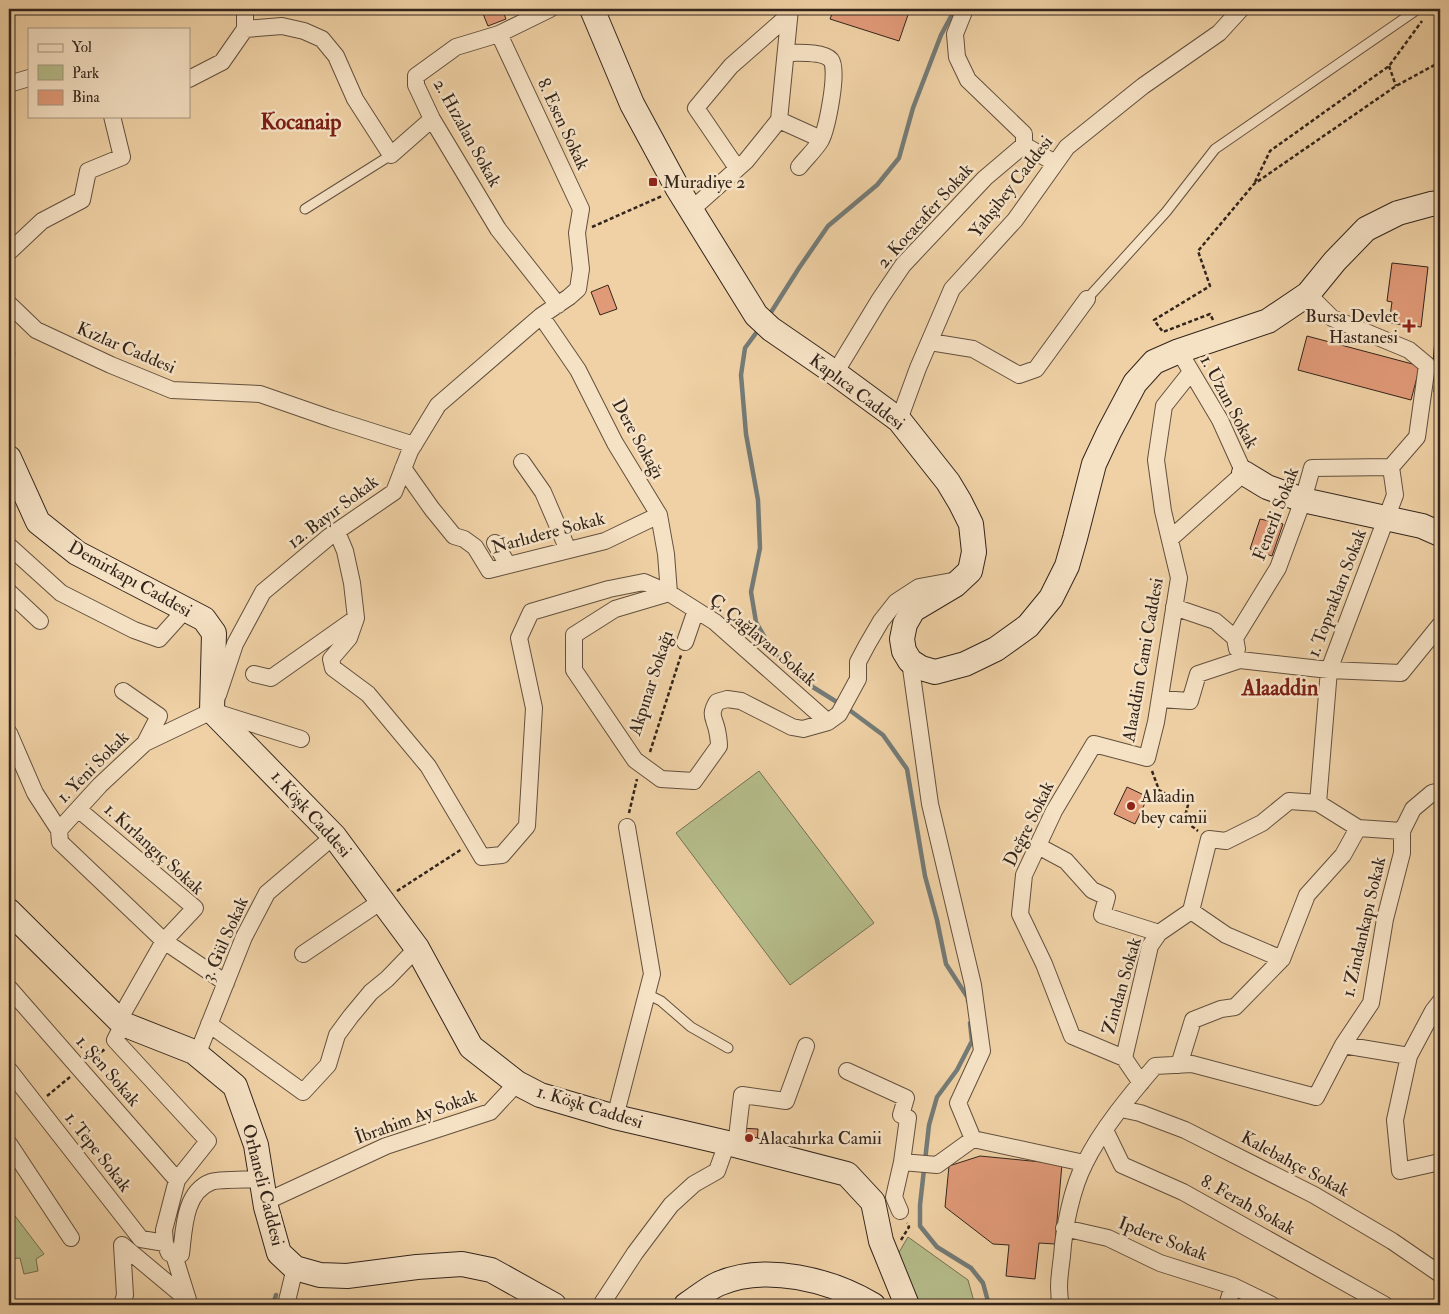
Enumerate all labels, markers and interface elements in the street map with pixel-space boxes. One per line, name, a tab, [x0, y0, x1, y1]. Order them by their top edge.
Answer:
legend	[28, 28, 190, 118]
text: Yol	[72, 38, 92, 57]
text: Park	[72, 64, 99, 83]
street label: 8. Esen Sokak	[532, 74, 594, 174]
street label: 2. Hızalan Sokak	[428, 75, 506, 191]
text: Bina	[72, 88, 100, 107]
district label: Kocanaip	[261, 108, 341, 137]
street label: Yahşibey Caddesi	[964, 131, 1058, 243]
street label: 2. Kocacafer Sokak	[872, 158, 978, 273]
place label: Muradiye 2	[663, 171, 745, 194]
marker: Muradiye 2	[647, 176, 659, 188]
place label: Bursa Devlet Hastanesi	[1305, 305, 1398, 349]
street label: Kızlar Caddesi	[73, 317, 179, 379]
marker: Bursa Devlet Hastanesi	[1402, 319, 1416, 333]
street label: Kaplıca Caddesi	[805, 349, 909, 435]
street label: 1. Uzun Sokak	[1195, 351, 1263, 453]
street label: Dere Sokağı	[607, 395, 670, 483]
street label: Fenerli Sokak	[1248, 464, 1304, 564]
street label: 12. Bayır Sokak	[283, 470, 383, 554]
street label: Narlıdere Sokak	[489, 507, 608, 559]
street label: 1. Toprakları Sokak	[1302, 525, 1372, 660]
street label: Demirkapı Caddesi	[64, 536, 196, 623]
street label: Alaaddin Cami Caddesi	[1117, 576, 1169, 745]
street label: Ç. Çağlayan Sokak	[705, 588, 822, 692]
street label: Akpınar Sokağı	[623, 627, 679, 739]
district label: Alaaddin	[1241, 674, 1319, 702]
street label: 1. Yeni Sokak	[52, 726, 134, 808]
street label: 1. Köşk Caddesi	[266, 765, 356, 863]
street label: Değre Sokak	[998, 777, 1060, 870]
place label: Alaadin bey camii	[1140, 785, 1207, 829]
street label: 1. Kırlangıç Sokak	[99, 798, 209, 900]
marker: Alaadin bey camii	[1125, 800, 1137, 812]
street label: 1. Zindankapı Sokak	[1337, 854, 1391, 999]
street label: 3. Gül Sokak	[196, 893, 254, 985]
street label: Zindan Sokak	[1097, 934, 1147, 1037]
street label: 1. Şen Sokak	[71, 1030, 146, 1112]
street label: 1. Köşk Caddesi	[534, 1080, 646, 1134]
street label: İbrahim Ay Sokak	[352, 1084, 480, 1150]
street label: 1. Tepe Sokak	[59, 1107, 137, 1197]
street label: Orhaneli Caddesi	[237, 1122, 289, 1249]
street label: Kalebahçe Sokak	[1237, 1126, 1353, 1202]
place label: Alacahırka Camii	[758, 1127, 882, 1150]
marker: Alacahırka Camii	[743, 1132, 755, 1144]
street label: 8. Ferah Sokak	[1197, 1170, 1300, 1241]
street label: Ipdere Sokak	[1115, 1211, 1211, 1267]

